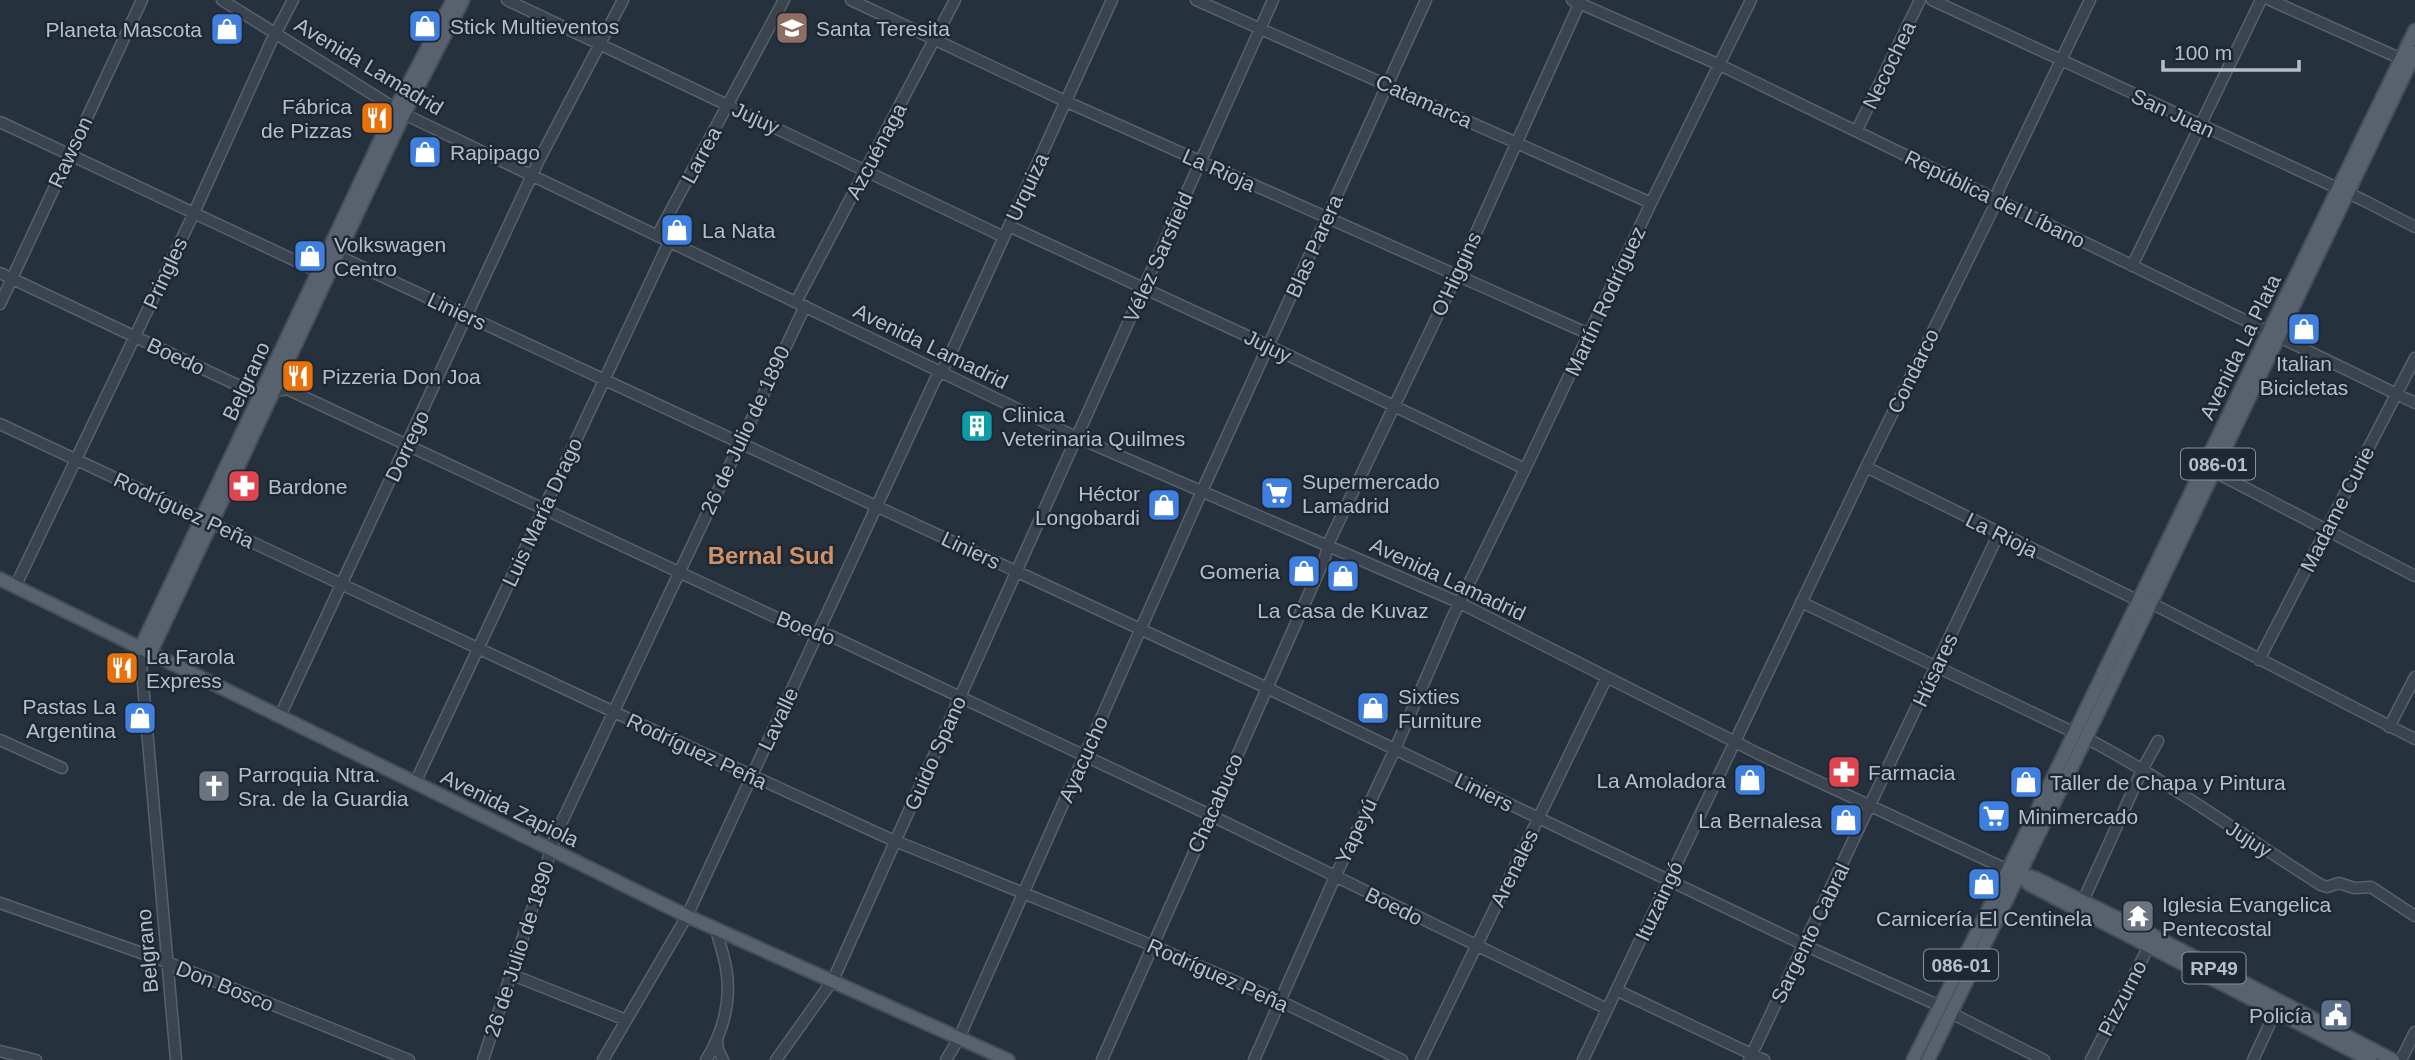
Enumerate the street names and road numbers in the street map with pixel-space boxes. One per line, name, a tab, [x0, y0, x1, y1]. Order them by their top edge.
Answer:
street label: Avenida Lamadrid	[291, 13, 447, 119]
street label: Necochea	[1858, 17, 1920, 113]
street label: Catamarca	[1372, 70, 1476, 133]
street label: San Juan	[2128, 84, 2218, 142]
street label: Jujuy	[729, 97, 784, 139]
street label: Azcuénaga	[841, 99, 911, 203]
street label: Rawson	[44, 113, 96, 191]
street label: Larrea	[677, 123, 726, 187]
street label: La Rioja	[1179, 144, 1259, 196]
street label: República del Líbano	[1901, 145, 2089, 253]
street label: Urquiza	[1001, 149, 1053, 225]
street label: Vélez Sarsfield	[1119, 188, 1197, 326]
street label: Blas Parera	[1281, 191, 1347, 301]
street label: Martín Rodríguez	[1560, 223, 1650, 379]
street label: O'Higgins	[1426, 228, 1486, 320]
street label: Pringles	[139, 234, 191, 312]
street label: Avenida La Plata	[2195, 270, 2285, 423]
street label: Liniers	[424, 288, 490, 334]
street label: Avenida Lamadrid	[850, 299, 1012, 393]
street label: Jujuy	[1241, 325, 1296, 367]
street label: Condarco	[1883, 325, 1943, 417]
street label: Boedo	[144, 333, 208, 379]
street label: Belgrano	[218, 338, 274, 424]
street label: 26 de Julio de 1890	[696, 342, 794, 518]
street label: Dorrego	[381, 407, 433, 485]
street label: Luis María Drago	[498, 434, 586, 590]
street label: Madame Curie	[2295, 442, 2379, 576]
road number: 086-01	[2181, 449, 2255, 480]
street label: Rodríguez Peña	[110, 468, 258, 553]
street label: La Rioja	[1962, 508, 2042, 562]
street label: Liniers	[938, 527, 1004, 573]
street label: Avenida Lamadrid	[1367, 533, 1529, 625]
street label: Boedo	[774, 606, 838, 650]
street label: Húsares	[1908, 630, 1962, 710]
street label: Lavalle	[754, 684, 802, 754]
street label: Guido Spano	[900, 692, 970, 814]
street label: Rodríguez Peña	[623, 709, 771, 794]
street label: Ayacucho	[1054, 712, 1112, 806]
street label: Chacabuco	[1183, 750, 1247, 856]
street label: Avenida Zapiola	[437, 765, 583, 851]
street label: Liniers	[1451, 768, 1517, 816]
street label: Yapeyú	[1331, 795, 1381, 867]
street label: Jujuy	[2222, 816, 2276, 862]
street label: Arenales	[1485, 826, 1543, 910]
street label: 26 de Julio de 1890	[480, 858, 558, 1040]
street label: Ituzaingó	[1631, 858, 1687, 944]
street label: Sargento Cabral	[1766, 859, 1854, 1007]
street label: Boedo	[1362, 882, 1426, 930]
street label: Belgrano	[132, 908, 162, 994]
street label: Rodríguez Peña	[1144, 934, 1292, 1016]
road number: 086-01	[1924, 950, 1998, 981]
road number: RP49	[2182, 952, 2246, 984]
street label: Don Bosco	[173, 956, 277, 1016]
street label: Pizzurno	[2093, 956, 2151, 1040]

